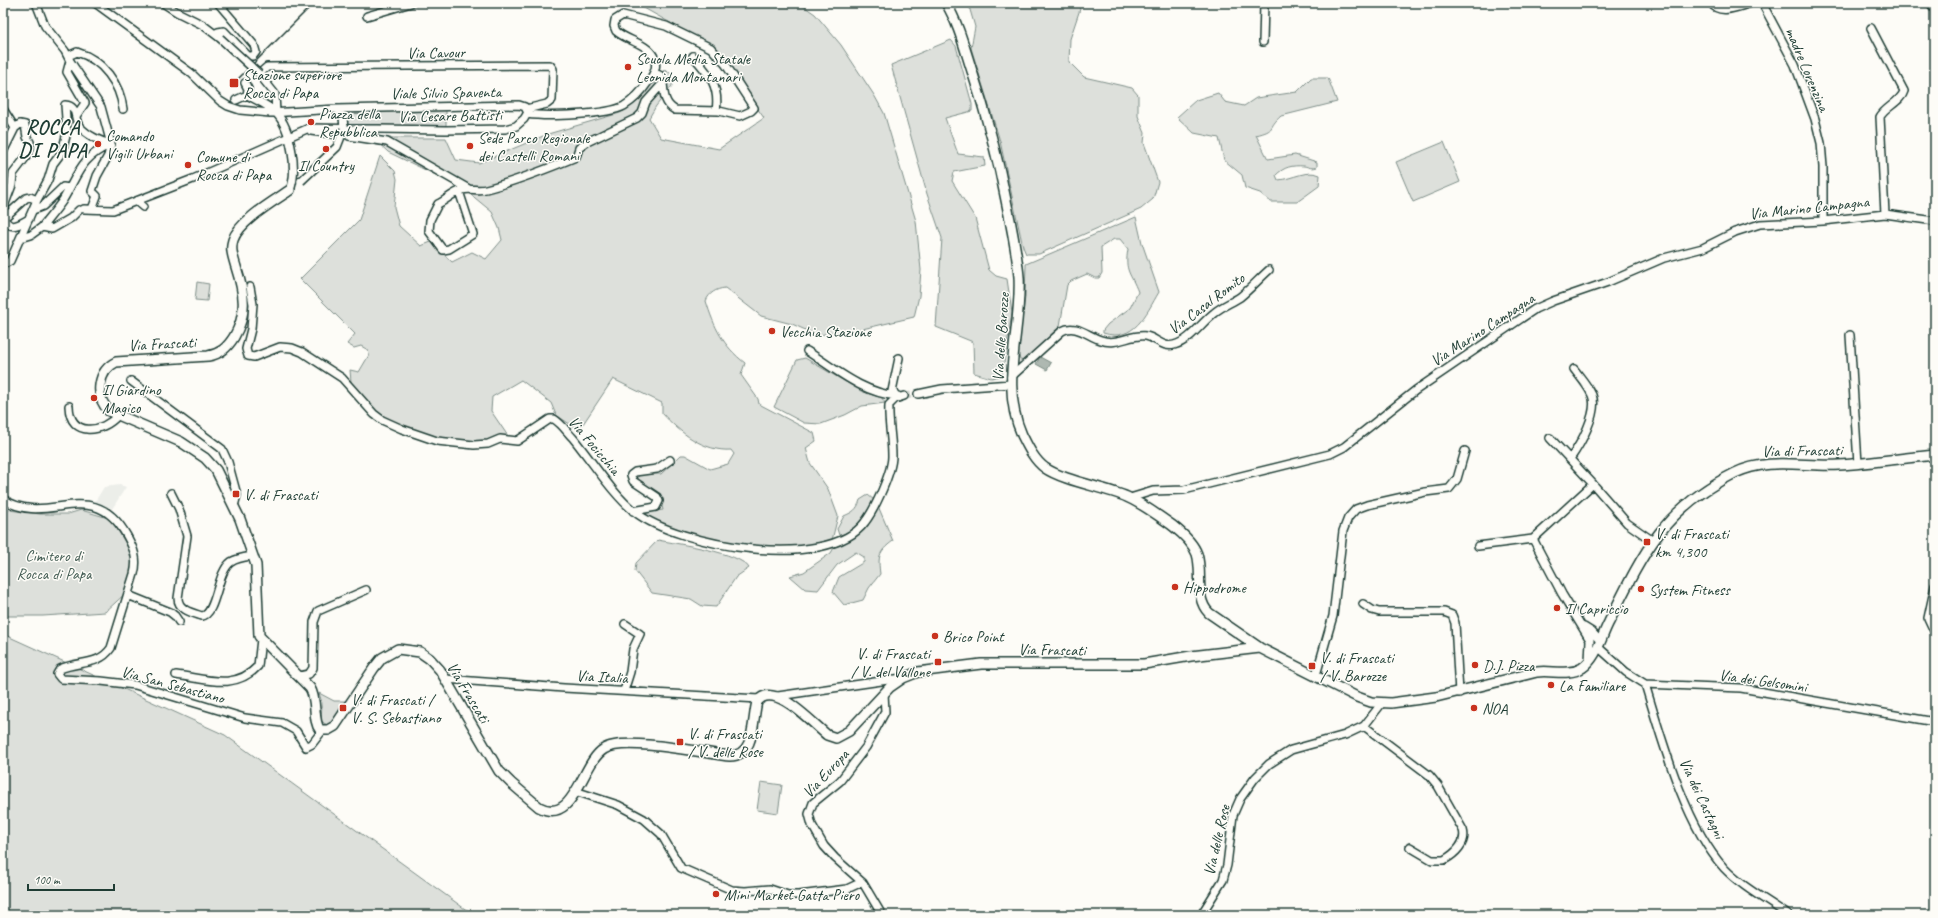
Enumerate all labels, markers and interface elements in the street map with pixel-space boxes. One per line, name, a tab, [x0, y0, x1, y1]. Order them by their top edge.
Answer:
street label: madre Lorenzina	[1780, 24, 1834, 116]
street label: Via Cavour	[407, 42, 466, 64]
place label: Scuola Media Statale Leonida Montanari	[636, 49, 752, 87]
marker: Scuola Media Statale Leonida Montanari	[623, 62, 633, 72]
place label: Stazione superiore Rocca di Papa	[243, 65, 343, 103]
marker: Stazione superiore Rocca di Papa	[228, 77, 240, 89]
street label: Viale Silvio Spaventa	[391, 82, 503, 104]
place label: Piazza della Repubblica	[319, 104, 382, 142]
street label: Via Cesare Battisti	[398, 105, 504, 127]
district label: ROCCA DI PAPA	[19, 115, 88, 163]
marker: Piazza della Repubblica	[306, 117, 316, 127]
place label: Comando Vigili Urbani	[106, 126, 175, 164]
place label: Sede Parco Regionale dei Castelli Romani	[478, 128, 591, 166]
marker: Comando Vigili Urbani	[93, 139, 103, 149]
marker: Sede Parco Regionale dei Castelli Romani	[465, 141, 475, 151]
marker: Il Country	[321, 144, 331, 154]
place label: Comune di Rocca di Papa	[196, 147, 273, 185]
place label: Il Country	[298, 156, 356, 176]
marker: Comune di Rocca di Papa	[183, 160, 193, 170]
street label: Via Marino Campagna	[1748, 192, 1871, 224]
street label: Via Casal Romito	[1164, 268, 1250, 339]
street label: Via Marino Campagna	[1427, 288, 1540, 371]
street label: Via delle Barozze	[988, 290, 1014, 382]
place label: Vecchia Stazione	[780, 322, 873, 342]
marker: Vecchia Stazione	[767, 326, 777, 336]
street label: Via Frascati	[128, 332, 198, 356]
place label: Il Giardino Magico	[102, 380, 162, 418]
marker: Il Giardino Magico	[89, 393, 99, 403]
street label: Via Focicchia	[564, 412, 626, 480]
street label: Via di Frascati	[1762, 440, 1844, 462]
place label: V. di Frascati	[244, 485, 319, 505]
marker: V. di Frascati	[231, 489, 241, 499]
place label: V. di Frascati km 4,300	[1655, 524, 1730, 562]
marker: V. di Frascati km 4,300	[1642, 537, 1652, 547]
park label: Cimitero di Rocca di Papa	[16, 546, 93, 584]
place label: Hippodrome	[1183, 578, 1247, 598]
place label: System Fitness	[1649, 580, 1731, 600]
marker: Hippodrome	[1170, 582, 1180, 592]
marker: System Fitness	[1636, 584, 1646, 594]
place label: Il Capriccio	[1565, 599, 1629, 619]
marker: Il Capriccio	[1552, 603, 1562, 613]
place label: Brico Point	[943, 627, 1005, 647]
marker: Brico Point	[930, 631, 940, 641]
street label: Via Frascati	[1018, 639, 1088, 661]
place label: V. di Frascati / V. del Vallone	[851, 644, 932, 682]
place label: V. di Frascati / V. Barozze	[1320, 648, 1395, 686]
place label: D.J. Pizza	[1483, 656, 1536, 676]
marker: V. di Frascati / V. del Vallone	[933, 657, 943, 667]
street label: Via Frascati	[442, 658, 495, 728]
marker: D.J. Pizza	[1470, 660, 1480, 670]
marker: V. di Frascati / V. Barozze	[1307, 661, 1317, 671]
street label: Via San Sebastiano	[119, 662, 229, 709]
street label: Via dei Gelsomini	[1718, 665, 1810, 697]
street label: Via Italia	[576, 666, 630, 688]
place label: La Familiare	[1559, 676, 1627, 696]
marker: La Familiare	[1546, 680, 1556, 690]
place label: V. di Frascati / V. S. Sebastiano	[351, 690, 443, 728]
place label: NOA	[1482, 699, 1509, 719]
marker: V. di Frascati / V. S. Sebastiano	[338, 703, 348, 713]
marker: NOA	[1469, 703, 1479, 713]
place label: V. di Frascati / V. delle Rose	[688, 724, 765, 762]
marker: V. di Frascati / V. delle Rose	[675, 737, 685, 747]
street label: Via Europa	[798, 744, 854, 802]
street label: Via dei Castagni	[1675, 755, 1730, 844]
street label: Via delle Rose	[1199, 801, 1235, 877]
scale bar	[28, 866, 114, 892]
text: 100 m	[34, 872, 61, 888]
place label: Mini Market Gatta Piero	[724, 885, 861, 905]
marker: Mini Market Gatta Piero	[711, 889, 721, 899]

